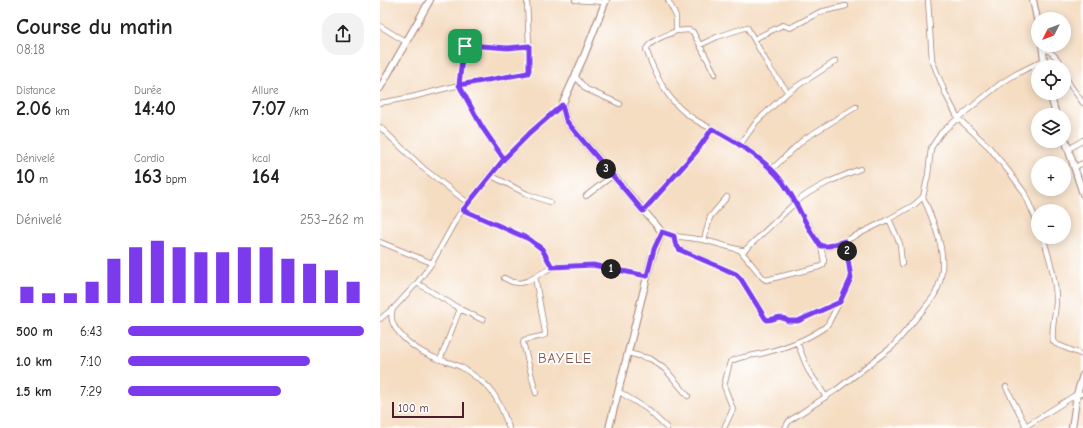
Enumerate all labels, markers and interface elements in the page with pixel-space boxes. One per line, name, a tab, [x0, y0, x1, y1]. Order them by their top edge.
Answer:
north arrow	[1031, 12, 1071, 52]
map controls	[1031, 12, 1071, 244]
button: share	[322, 13, 364, 55]
text: Course du matin	[16, 14, 173, 40]
pin	[448, 29, 482, 63]
icon: arrive	[454, 35, 476, 57]
text: 08:18	[16, 42, 45, 57]
button: locate	[1031, 60, 1071, 100]
text: Distance	[16, 84, 55, 97]
text: Durée	[134, 84, 162, 97]
text: Allure	[252, 84, 279, 97]
text: 2.06	[16, 97, 51, 120]
text: 14:40	[134, 97, 176, 120]
text: 7:07	[252, 97, 286, 120]
text: km	[51, 105, 70, 118]
text: /km	[286, 105, 309, 118]
button: layers	[1031, 108, 1071, 148]
text: Dénivelé	[16, 152, 55, 165]
text: Cardio	[134, 152, 165, 165]
text: kcal	[252, 152, 270, 165]
button: +	[1031, 156, 1071, 196]
pin: 3	[596, 159, 616, 179]
text: 3	[603, 162, 609, 175]
text: 10	[16, 165, 35, 188]
text: 163	[134, 165, 162, 188]
text: 164	[252, 165, 280, 188]
text: m	[35, 173, 48, 186]
text: bpm	[162, 173, 187, 186]
button: −	[1031, 204, 1071, 244]
text: Dénivelé	[16, 212, 62, 227]
text: 253–262 m	[300, 212, 364, 227]
pin: 2	[837, 241, 857, 261]
text: 2	[844, 244, 850, 257]
pin: 1	[601, 259, 621, 279]
text: 1	[609, 262, 613, 275]
text: 500 m	[16, 324, 53, 339]
text: 6:43	[80, 324, 102, 339]
district label: BAYELE	[538, 350, 592, 367]
text: 1.0 km	[16, 354, 52, 369]
text: 7:10	[80, 354, 102, 369]
text: 1.5 km	[16, 384, 52, 399]
text: 7:29	[80, 384, 102, 399]
scale bar	[392, 400, 464, 419]
text: 100 m	[398, 402, 429, 415]

